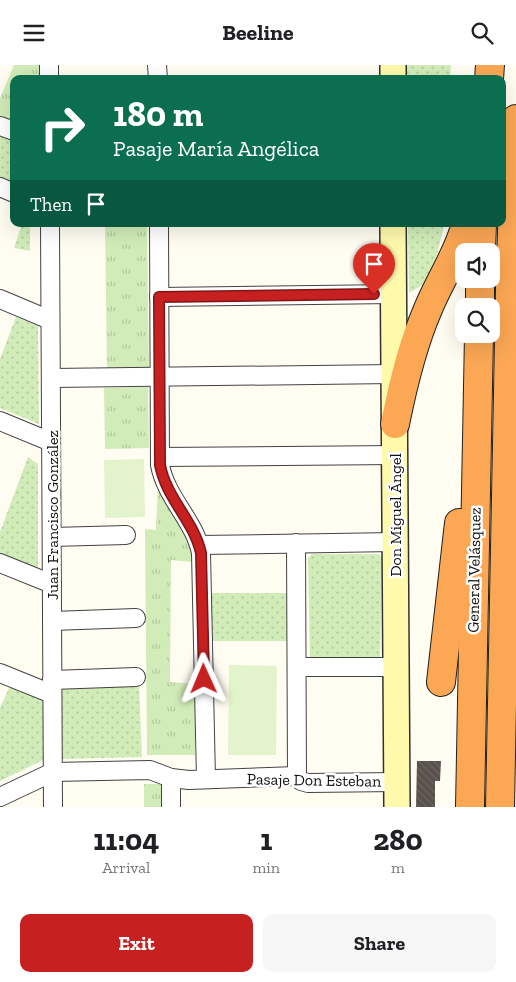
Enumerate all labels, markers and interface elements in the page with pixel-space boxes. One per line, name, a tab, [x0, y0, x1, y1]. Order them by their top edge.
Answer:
icon: menu	[20, 19, 48, 47]
text: Beeline	[222, 19, 294, 46]
icon: search	[468, 19, 496, 47]
text: 180 m	[113, 93, 203, 135]
icon: right	[30, 95, 95, 160]
text: Pasaje María Angélica	[113, 135, 320, 162]
icon: arrive	[82, 190, 110, 218]
text: Then	[30, 193, 72, 216]
pin	[353, 243, 395, 294]
map controls	[455, 243, 500, 343]
button: sound	[455, 243, 500, 288]
icon: arrive	[360, 250, 388, 278]
button: search	[455, 298, 500, 343]
street label: Juan Francisco González	[43, 430, 62, 600]
street label: Don Miguel Ángel	[386, 453, 405, 577]
street label: General Velásquez	[463, 507, 485, 633]
position arrow	[177, 652, 229, 704]
street label: Pasaje Don Esteban	[247, 769, 382, 791]
text: 11:04	[93, 822, 159, 858]
text: 1	[260, 822, 272, 858]
text: 280	[373, 822, 423, 858]
text: Arrival	[102, 858, 150, 877]
text: min	[253, 858, 280, 877]
text: m	[391, 858, 405, 877]
button: Exit	[20, 914, 253, 972]
button: Share	[263, 914, 496, 972]

